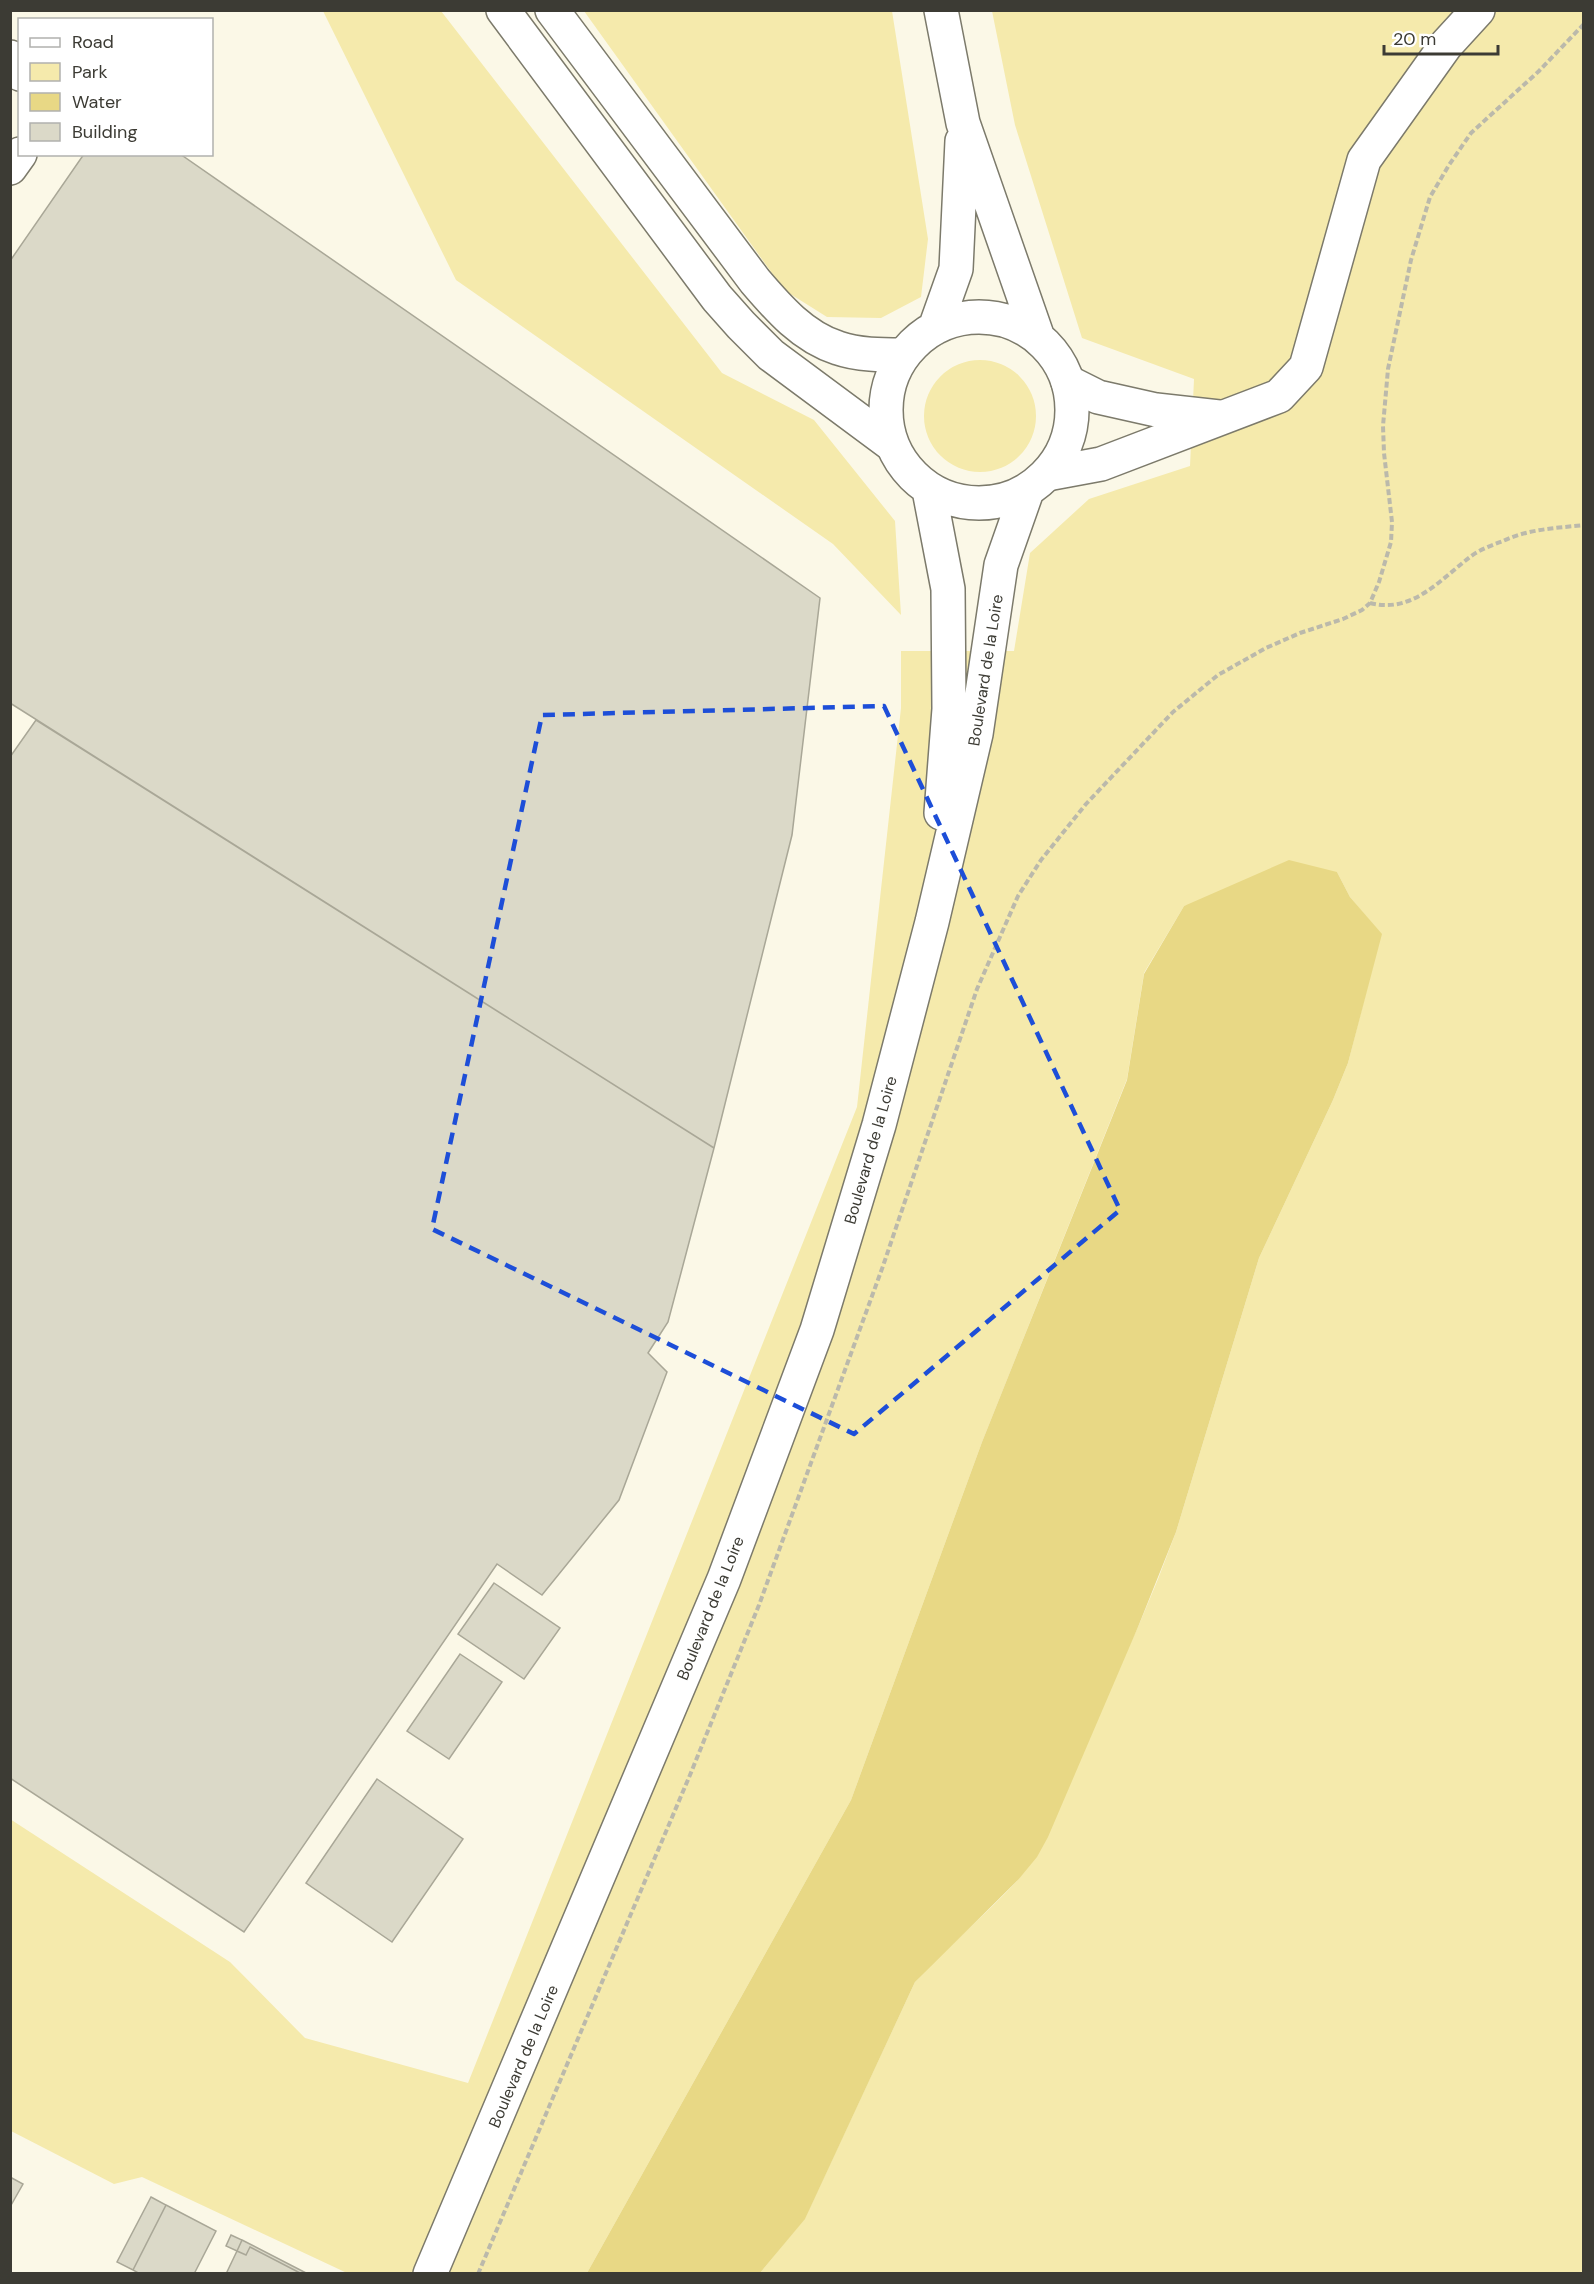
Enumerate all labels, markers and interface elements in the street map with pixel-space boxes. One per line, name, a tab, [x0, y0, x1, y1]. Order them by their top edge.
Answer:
legend	[18, 18, 213, 156]
scale bar	[1384, 18, 1498, 56]
text: 20 m	[1393, 27, 1436, 51]
text: Road	[72, 30, 114, 54]
text: Park	[72, 60, 108, 84]
text: Water	[72, 90, 122, 114]
text: Building	[72, 120, 137, 144]
street label: Boulevard de la Loire	[963, 593, 1008, 747]
street label: Boulevard de la Loire	[839, 1074, 902, 1227]
street label: Boulevard de la Loire	[672, 1533, 749, 1683]
street label: Boulevard de la Loire	[484, 1982, 563, 2131]

